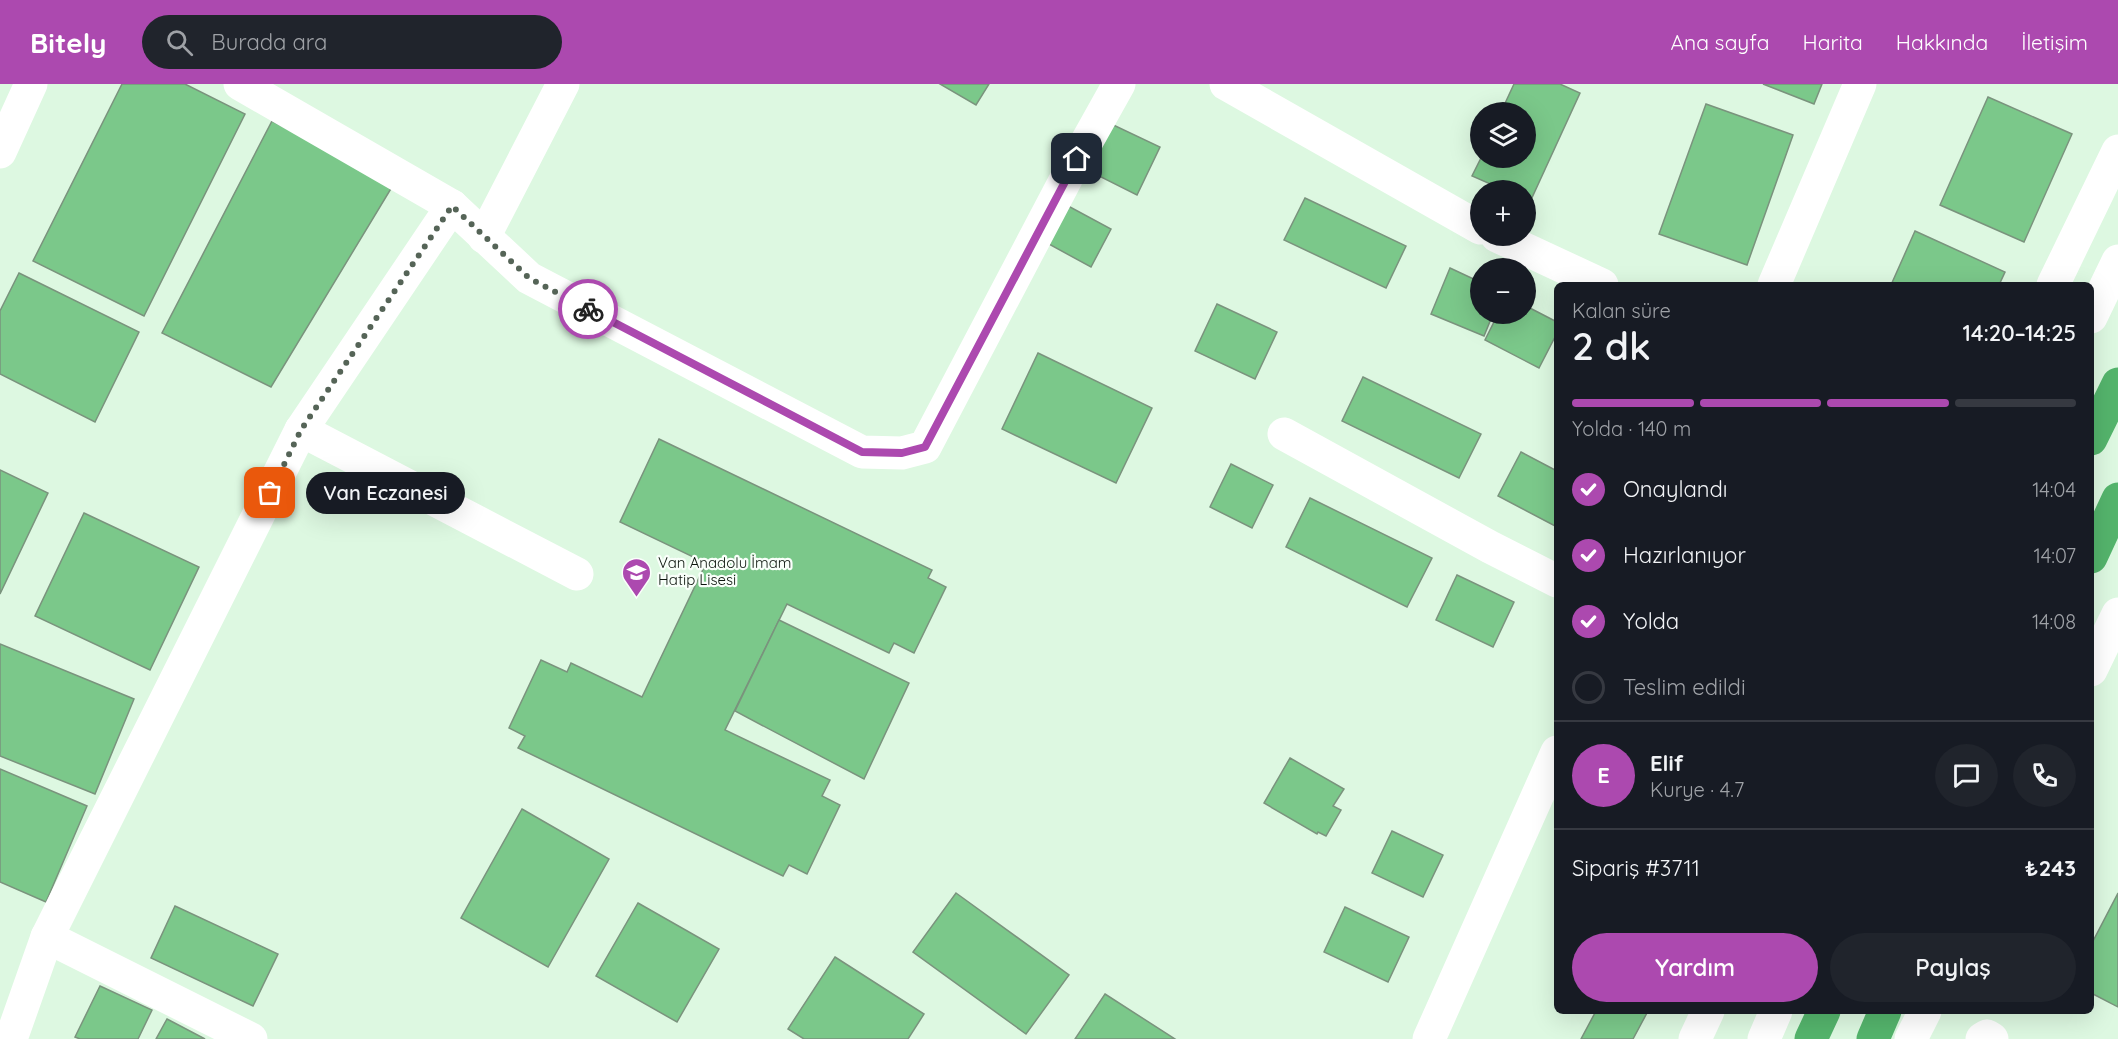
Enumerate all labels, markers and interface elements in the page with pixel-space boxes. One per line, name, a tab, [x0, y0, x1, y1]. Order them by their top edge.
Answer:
search box	[142, 15, 562, 69]
text: Bitely	[30, 25, 106, 60]
icon: search	[163, 26, 196, 59]
text: Burada ara	[211, 28, 327, 56]
text: Ana sayfa	[1670, 29, 1770, 55]
text: Harita	[1803, 29, 1863, 55]
text: Hakkında	[1896, 29, 1988, 55]
text: İletişim	[2021, 29, 2088, 55]
map controls	[1470, 102, 1536, 324]
button: layers	[1470, 102, 1536, 168]
pin	[1051, 133, 1102, 184]
icon: home	[1060, 142, 1093, 175]
button: +	[1470, 180, 1536, 246]
button: −	[1470, 258, 1536, 324]
courier	[558, 279, 618, 339]
icon: bike	[572, 293, 605, 326]
text: Kalan süre	[1572, 298, 1671, 323]
text: 14:20–14:25	[1963, 319, 2076, 347]
text: 2 dk	[1572, 321, 1651, 370]
text: Yolda · 140 m	[1572, 416, 1691, 441]
pin	[244, 467, 295, 518]
callout: Van Eczanesi	[306, 472, 465, 514]
icon: check	[1572, 473, 1605, 506]
text: Onaylandı	[1623, 475, 1728, 503]
icon: bag	[253, 476, 286, 509]
text: 14:04	[2032, 477, 2076, 502]
text: Van Eczanesi	[323, 480, 448, 505]
icon: check	[1572, 539, 1605, 572]
text: Hazırlanıyor	[1623, 541, 1746, 569]
text: 14:07	[2034, 543, 2076, 568]
place label: Van Anadolu İmam Hatip Lisesi	[658, 553, 791, 589]
school or university icon: Van Anadolu İmam Hatip Lisesi	[621, 556, 653, 598]
icon: check	[1572, 605, 1605, 638]
text: Yolda	[1623, 607, 1679, 635]
text: 14:08	[2032, 609, 2076, 634]
text: Teslim edildi	[1623, 673, 1746, 701]
button: chat	[1935, 744, 1998, 807]
button: phone	[2013, 744, 2076, 807]
text: Elif	[1650, 749, 1683, 777]
text: E	[1597, 761, 1610, 789]
text: Kurye · 4.7	[1650, 777, 1744, 802]
text: Sipariş #3711	[1572, 854, 1700, 882]
text: ₺243	[2025, 854, 2076, 882]
button: Yardım	[1572, 933, 1818, 1002]
button: Paylaş	[1830, 933, 2076, 1002]

